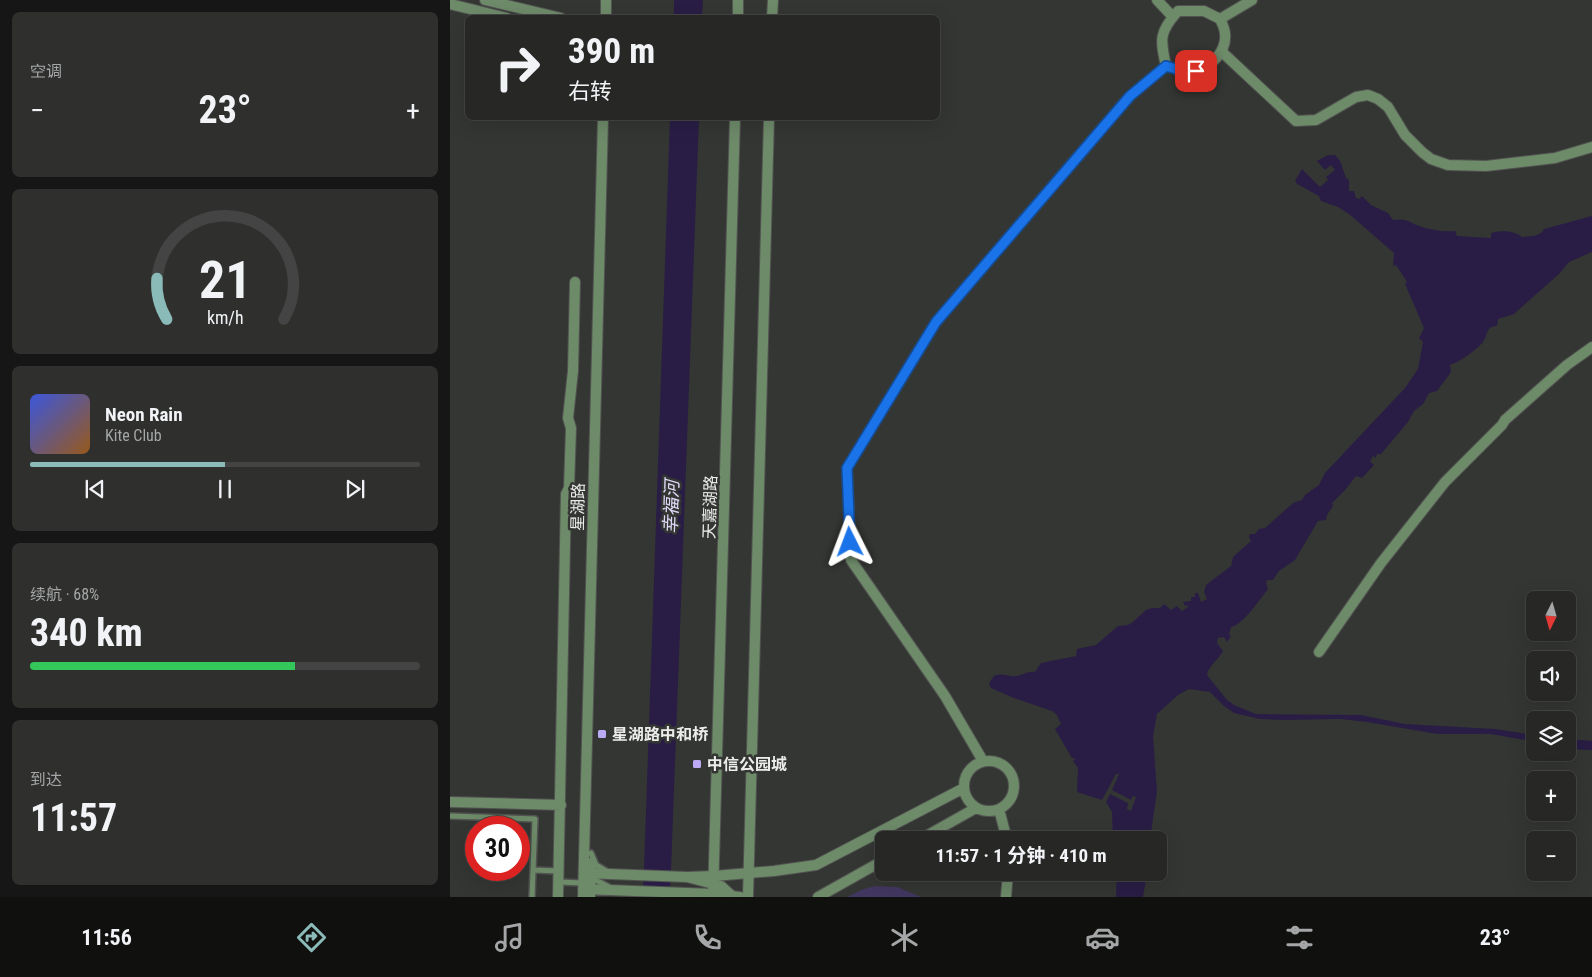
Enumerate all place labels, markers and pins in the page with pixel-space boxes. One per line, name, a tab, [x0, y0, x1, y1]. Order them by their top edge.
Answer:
pin	[1175, 50, 1217, 92]
place label: 星湖路中和桥	[612, 725, 709, 744]
marker: 星湖路中和桥	[596, 728, 608, 740]
place label: 中信公园城	[707, 755, 787, 774]
marker: 中信公园城	[691, 758, 703, 770]

